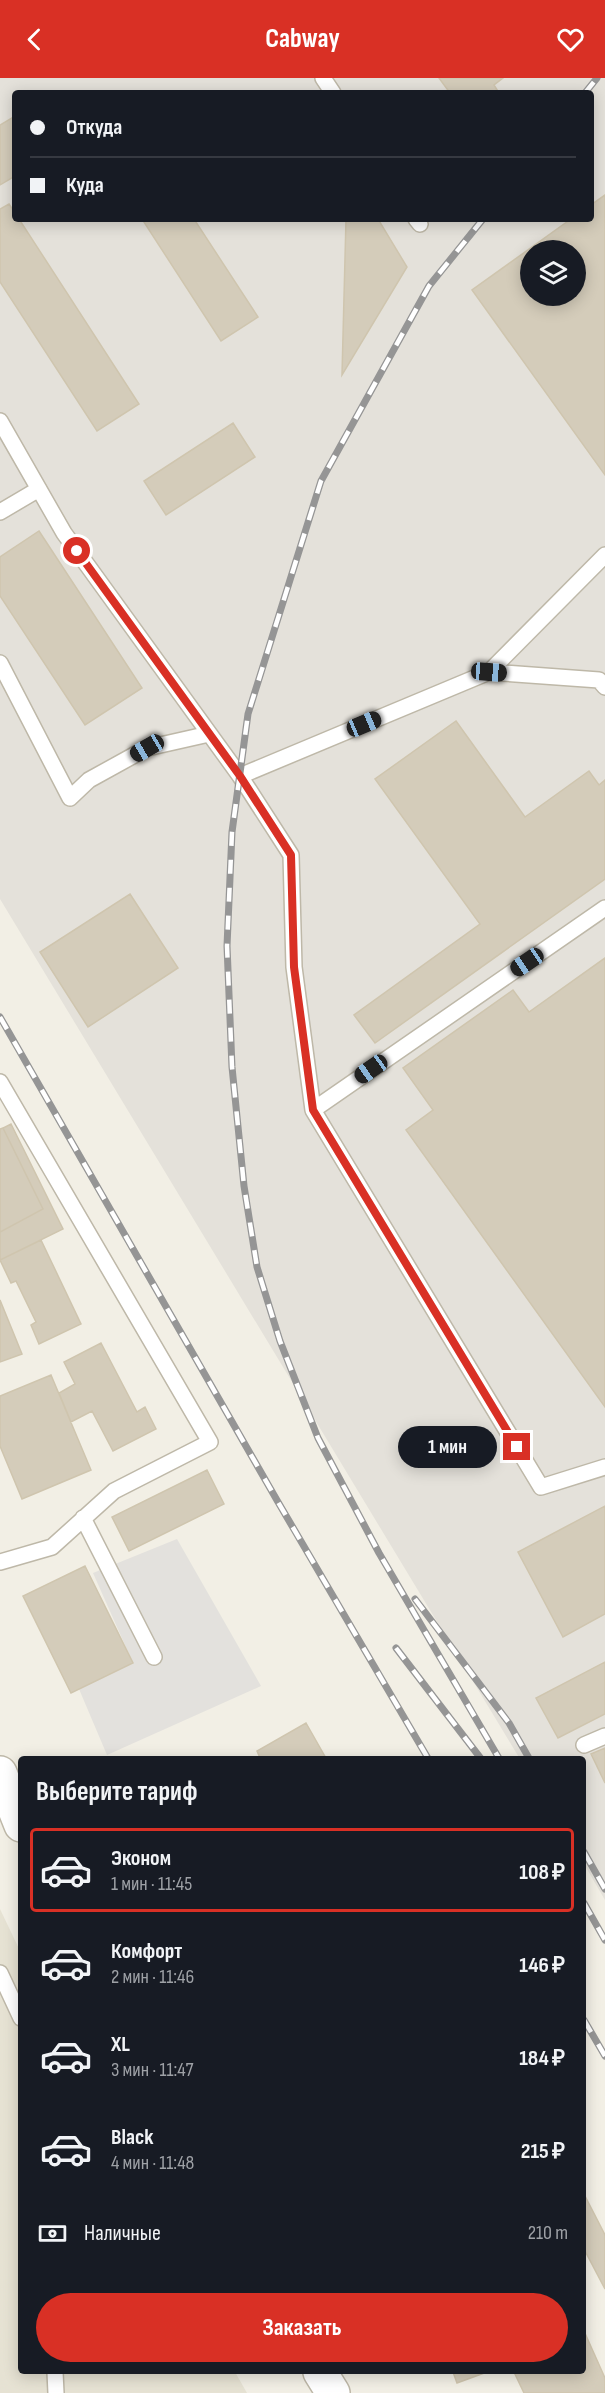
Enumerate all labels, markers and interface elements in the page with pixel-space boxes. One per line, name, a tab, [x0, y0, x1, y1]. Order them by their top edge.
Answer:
icon: back	[18, 23, 51, 56]
text: Cabway	[265, 23, 340, 55]
icon: heart	[554, 23, 587, 56]
text: Откуда	[66, 114, 122, 141]
text: Куда	[66, 172, 104, 199]
map controls	[520, 240, 586, 306]
button: layers	[520, 240, 586, 306]
route start	[63, 537, 90, 564]
car	[470, 662, 508, 682]
car	[344, 709, 384, 739]
car	[127, 731, 167, 765]
car	[507, 944, 547, 980]
car	[351, 1051, 391, 1087]
callout: 1 мин	[397, 1426, 496, 1468]
route end	[503, 1433, 530, 1460]
text: 1 мин	[428, 1435, 467, 1459]
text: Выберите тариф	[36, 1776, 198, 1808]
icon: car	[39, 1843, 93, 1897]
text: Эконом	[111, 1845, 171, 1872]
text: 108 ₽	[519, 1859, 565, 1886]
text: 1 мин · 11:45	[111, 1872, 192, 1896]
icon: car	[39, 1936, 93, 1990]
text: Комфорт	[111, 1938, 182, 1965]
text: 146 ₽	[519, 1952, 565, 1979]
text: 2 мин · 11:46	[111, 1965, 194, 1989]
icon: car	[39, 2029, 93, 2083]
text: XL	[111, 2031, 130, 2058]
text: 184 ₽	[519, 2045, 565, 2072]
text: 3 мин · 11:47	[111, 2058, 193, 2082]
icon: car	[39, 2122, 93, 2176]
text: Black	[111, 2124, 153, 2151]
text: 215 ₽	[521, 2138, 565, 2165]
text: 4 мин · 11:48	[111, 2151, 194, 2175]
icon: cash	[36, 2217, 69, 2250]
text: Наличные	[84, 2220, 161, 2247]
text: 210 m	[528, 2221, 568, 2245]
button: Заказать	[36, 2293, 568, 2362]

